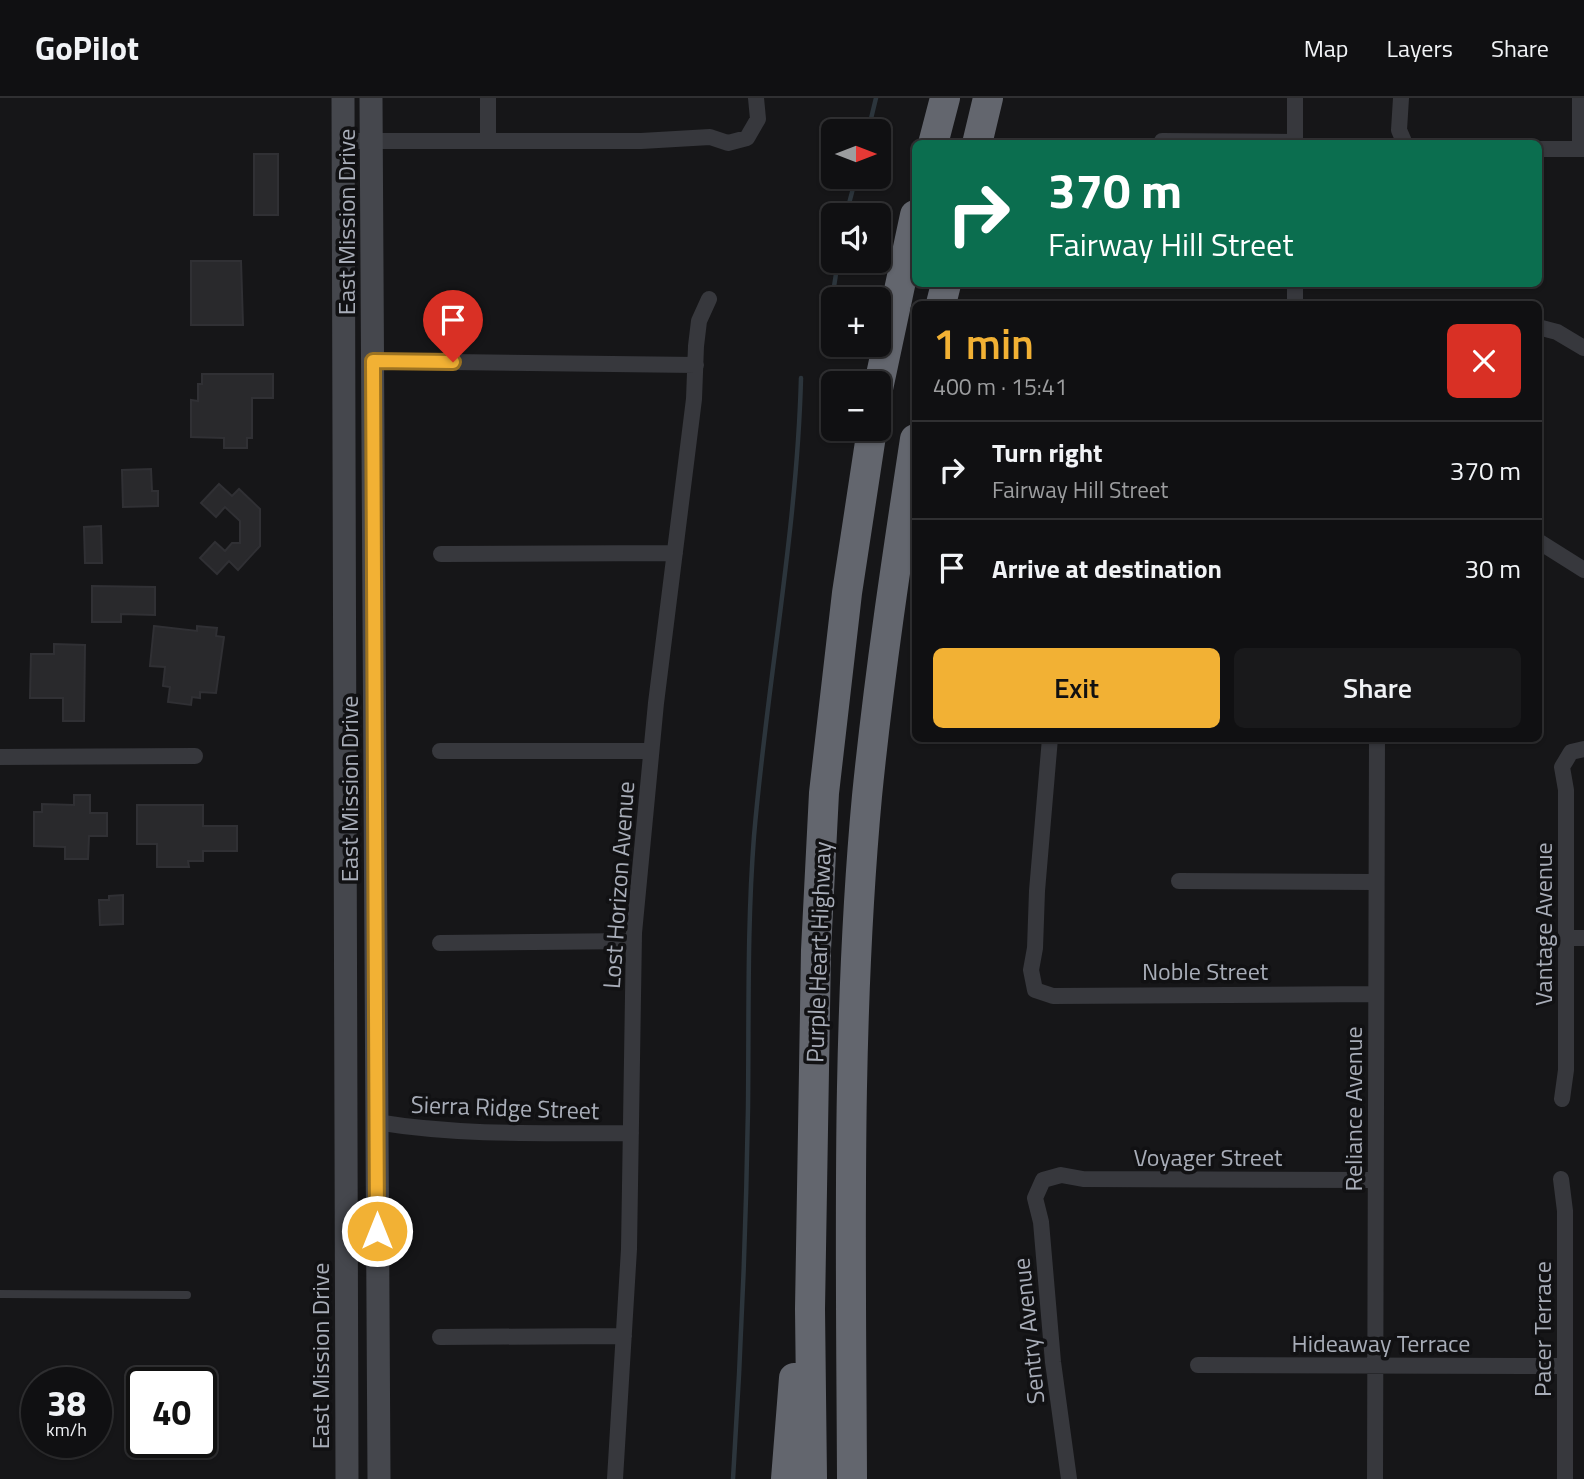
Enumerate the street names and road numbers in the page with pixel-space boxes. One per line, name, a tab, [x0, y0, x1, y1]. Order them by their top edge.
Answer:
street label: East Mission Drive	[328, 129, 364, 315]
street label: East Mission Drive	[331, 696, 367, 882]
street label: Lost Horizon Avenue	[593, 780, 643, 990]
street label: Purple Heart Highway	[796, 840, 840, 1063]
street label: Vantage Avenue	[1525, 842, 1561, 1006]
street label: Noble Street	[1142, 953, 1269, 989]
street label: Reliance Avenue	[1335, 1026, 1371, 1192]
street label: Sierra Ridge Street	[410, 1086, 600, 1128]
street label: Voyager Street	[1134, 1139, 1283, 1175]
street label: Sentry Avenue	[1002, 1256, 1054, 1406]
street label: Pacer Terrace	[1524, 1261, 1560, 1397]
street label: East Mission Drive	[302, 1263, 338, 1449]
street label: Hideaway Terrace	[1292, 1325, 1470, 1361]

